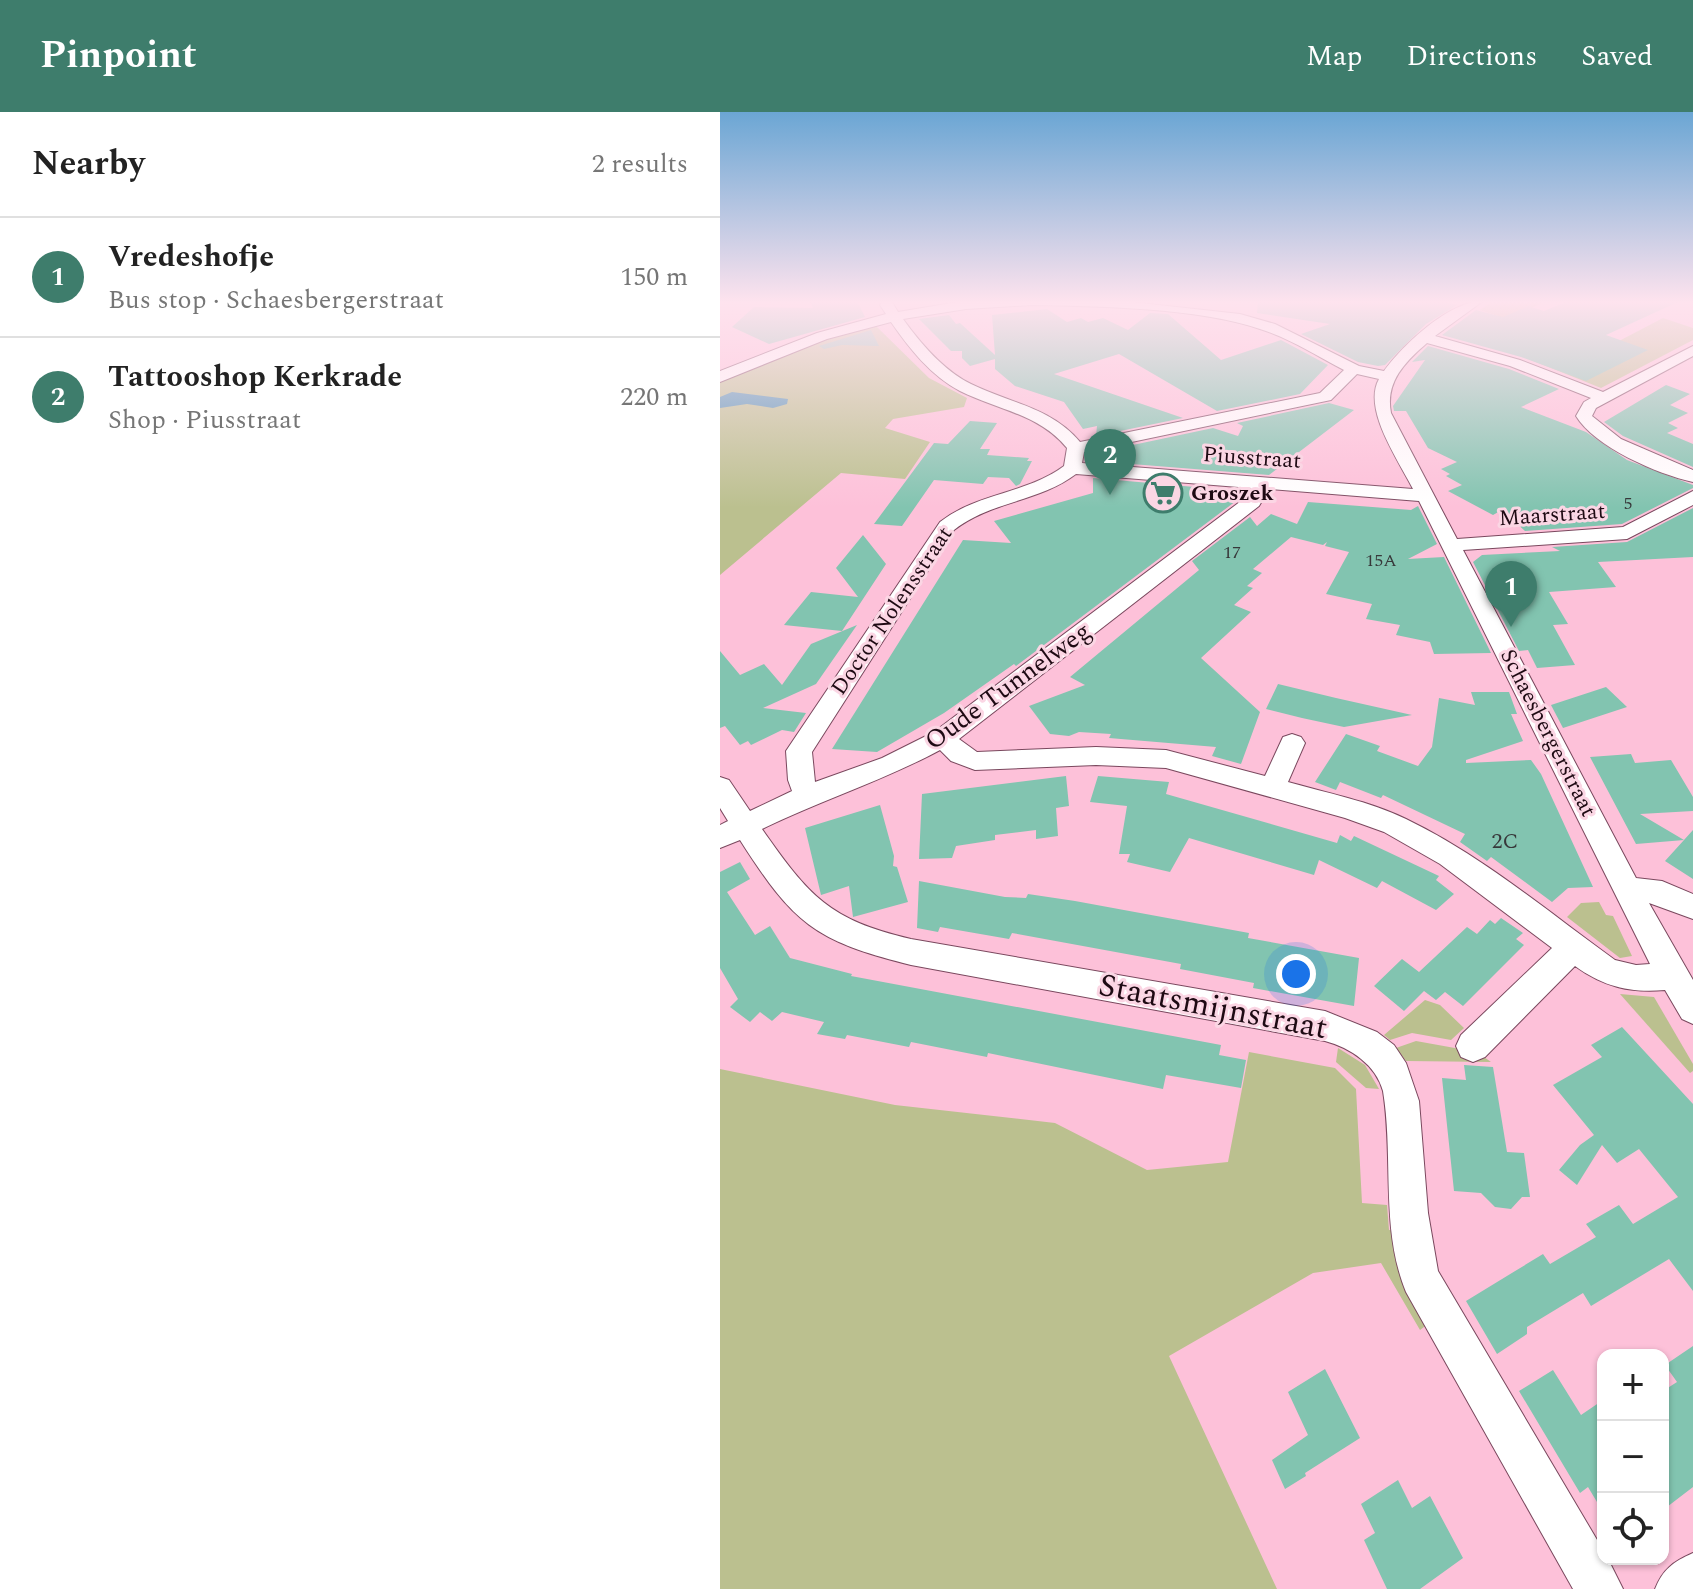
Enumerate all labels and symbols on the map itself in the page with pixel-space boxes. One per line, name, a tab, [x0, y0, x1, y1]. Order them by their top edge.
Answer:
pin: 2	[1084, 429, 1136, 495]
street label: Piusstraat	[1202, 438, 1302, 478]
supermarket icon: Groszek	[1142, 472, 1184, 514]
place label: Groszek	[1191, 477, 1274, 510]
house number: 5	[1624, 490, 1633, 517]
street label: Maarstraat	[1498, 495, 1607, 535]
street label: Doctor Nolensstraat	[823, 520, 961, 702]
house number: 17	[1223, 539, 1241, 566]
house number: 15A	[1365, 547, 1397, 574]
pin: 1	[1485, 561, 1537, 627]
street label: Oude Tunnelweg	[916, 612, 1100, 760]
street label: Schaesbergerstraat	[1491, 643, 1605, 823]
house number: 2C	[1492, 825, 1518, 858]
your location	[1276, 954, 1316, 994]
street label: Staatsmijnstraat	[1094, 961, 1332, 1053]

